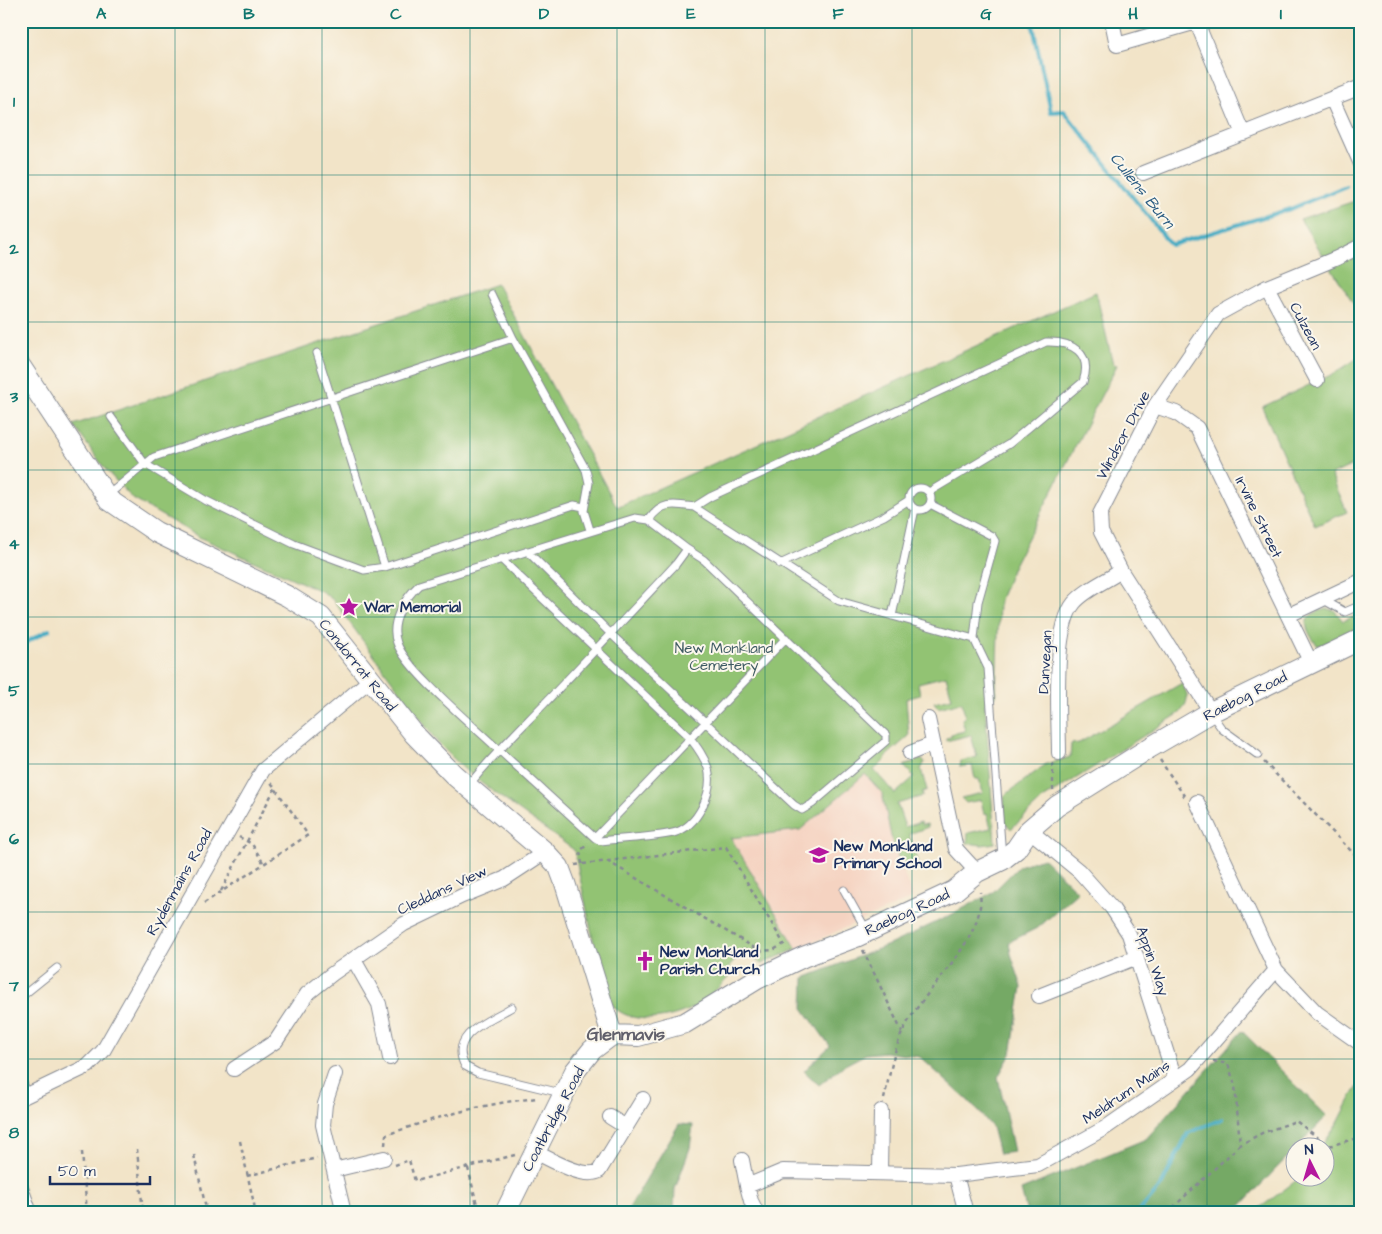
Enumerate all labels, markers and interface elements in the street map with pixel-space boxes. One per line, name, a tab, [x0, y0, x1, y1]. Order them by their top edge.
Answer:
text: A	[96, 3, 107, 25]
text: B	[243, 3, 255, 25]
text: C	[390, 3, 402, 25]
text: D	[539, 3, 550, 25]
text: E	[686, 3, 696, 25]
text: F	[832, 3, 844, 25]
text: G	[980, 3, 992, 25]
text: H	[1128, 3, 1138, 25]
text: I	[1280, 3, 1282, 25]
text: 1	[13, 91, 16, 113]
water label: Cullens Burn	[1105, 148, 1181, 235]
text: 2	[8, 238, 19, 260]
street label: Culzean	[1284, 299, 1327, 354]
text: 3	[9, 386, 19, 408]
street label: Windsor Drive	[1091, 387, 1156, 483]
street label: Irvine Street	[1230, 473, 1287, 562]
text: 4	[9, 533, 20, 555]
place icon: War Memorial	[338, 596, 360, 618]
place label: War Memorial	[363, 597, 462, 618]
street label: Condorrat Road	[314, 615, 402, 716]
street label: Dunvegan	[1033, 629, 1059, 694]
park label: New Monkland Cemetery	[675, 638, 774, 677]
street label: Raebog Road	[1200, 666, 1291, 727]
text: 5	[8, 680, 20, 702]
street label: Rydenmains Road	[141, 825, 219, 940]
text: 6	[9, 828, 19, 850]
place label: New Monkland Primary School	[834, 836, 942, 875]
school or university icon: New Monkland Primary School	[808, 844, 830, 866]
street label: Cleddans View	[394, 860, 491, 920]
street label: Raebog Road	[861, 883, 954, 942]
street label: Appin Way	[1130, 924, 1174, 999]
place label: New Monkland Parish Church	[660, 942, 760, 980]
church icon: New Monkland Parish Church	[634, 950, 656, 972]
text: 7	[8, 975, 19, 997]
district label: Glenmavis	[587, 1022, 665, 1047]
street label: Meldrum Mains	[1078, 1055, 1175, 1129]
street label: Coatbridge Road	[517, 1063, 591, 1176]
text: 8	[9, 1122, 20, 1144]
north arrow	[1284, 1136, 1334, 1186]
text: N	[1304, 1140, 1314, 1160]
scale bar	[50, 1154, 150, 1186]
text: 50 m	[58, 1161, 96, 1182]

